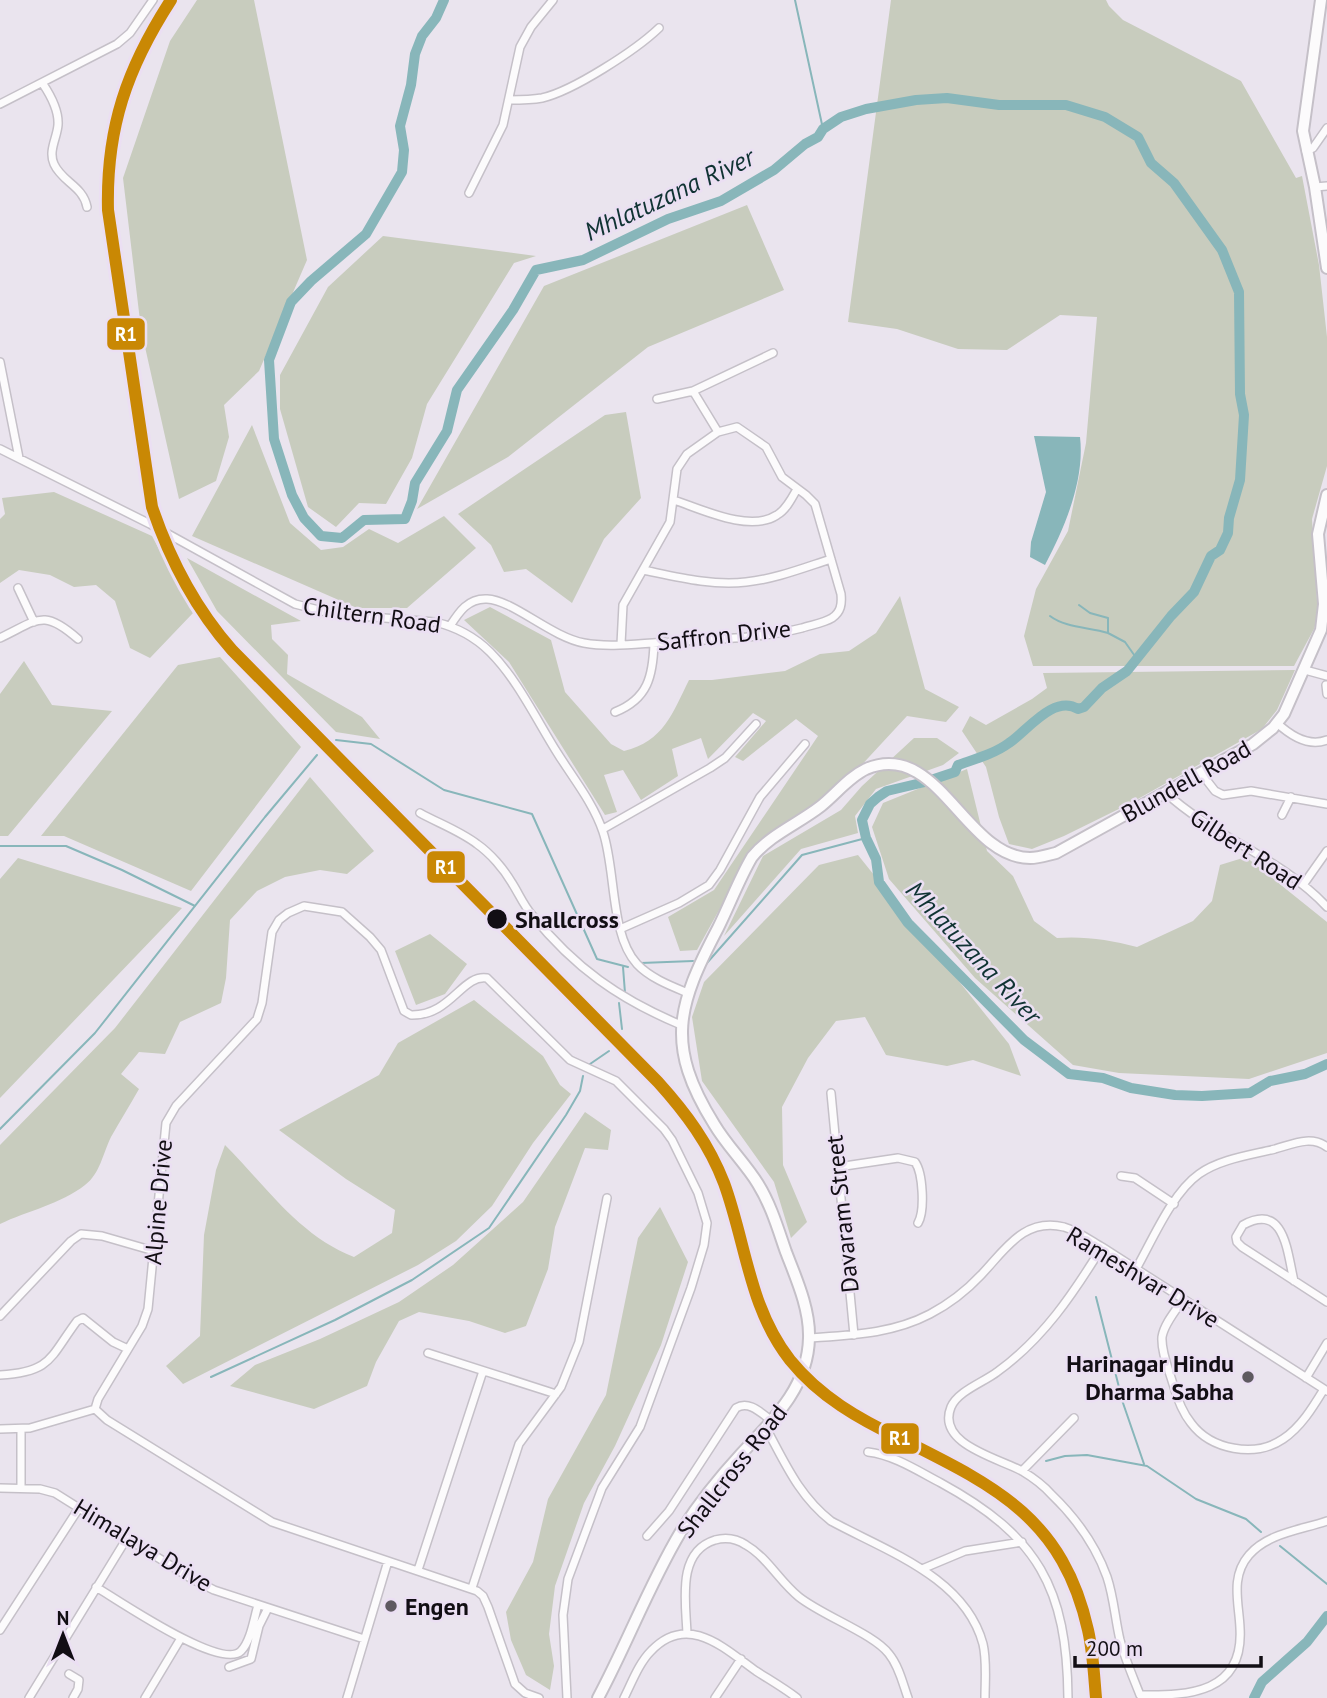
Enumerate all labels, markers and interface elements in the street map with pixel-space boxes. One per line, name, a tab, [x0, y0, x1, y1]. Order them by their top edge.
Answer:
water label: Mhlatuzana River	[579, 140, 761, 248]
line badge: R1	[106, 317, 146, 351]
text: R1	[115, 322, 137, 346]
street label: Chiltern Road	[301, 590, 443, 640]
street label: Saffron Drive	[656, 613, 792, 657]
street label: Blundell Road	[1116, 733, 1256, 829]
street label: Gilbert Road	[1184, 801, 1308, 897]
line badge: R1	[426, 850, 466, 884]
text: R1	[435, 855, 457, 879]
water label: Mhlatuzana River	[899, 874, 1050, 1032]
place label: Shallcross	[515, 904, 619, 935]
marker: Shallcross	[485, 907, 509, 931]
street label: Davaram Street	[818, 1134, 866, 1294]
street label: Alpine Drive	[137, 1138, 179, 1266]
street label: Rameshvar Drive	[1061, 1219, 1225, 1335]
place label: Harinagar Hindu Dharma Sabha	[1066, 1348, 1234, 1407]
marker: Harinagar Hindu Dharma Sabha	[1240, 1369, 1256, 1385]
street label: Shallcross Road	[670, 1398, 794, 1544]
line badge: R1	[880, 1422, 920, 1455]
text: R1	[889, 1426, 911, 1450]
street label: Himalaya Drive	[68, 1492, 218, 1598]
place label: Engen	[405, 1591, 469, 1622]
marker: Engen	[383, 1598, 399, 1614]
north arrow	[28, 1600, 98, 1670]
text: N	[57, 1606, 69, 1630]
scale bar	[1075, 1624, 1260, 1668]
text: 200 m	[1086, 1635, 1143, 1662]

